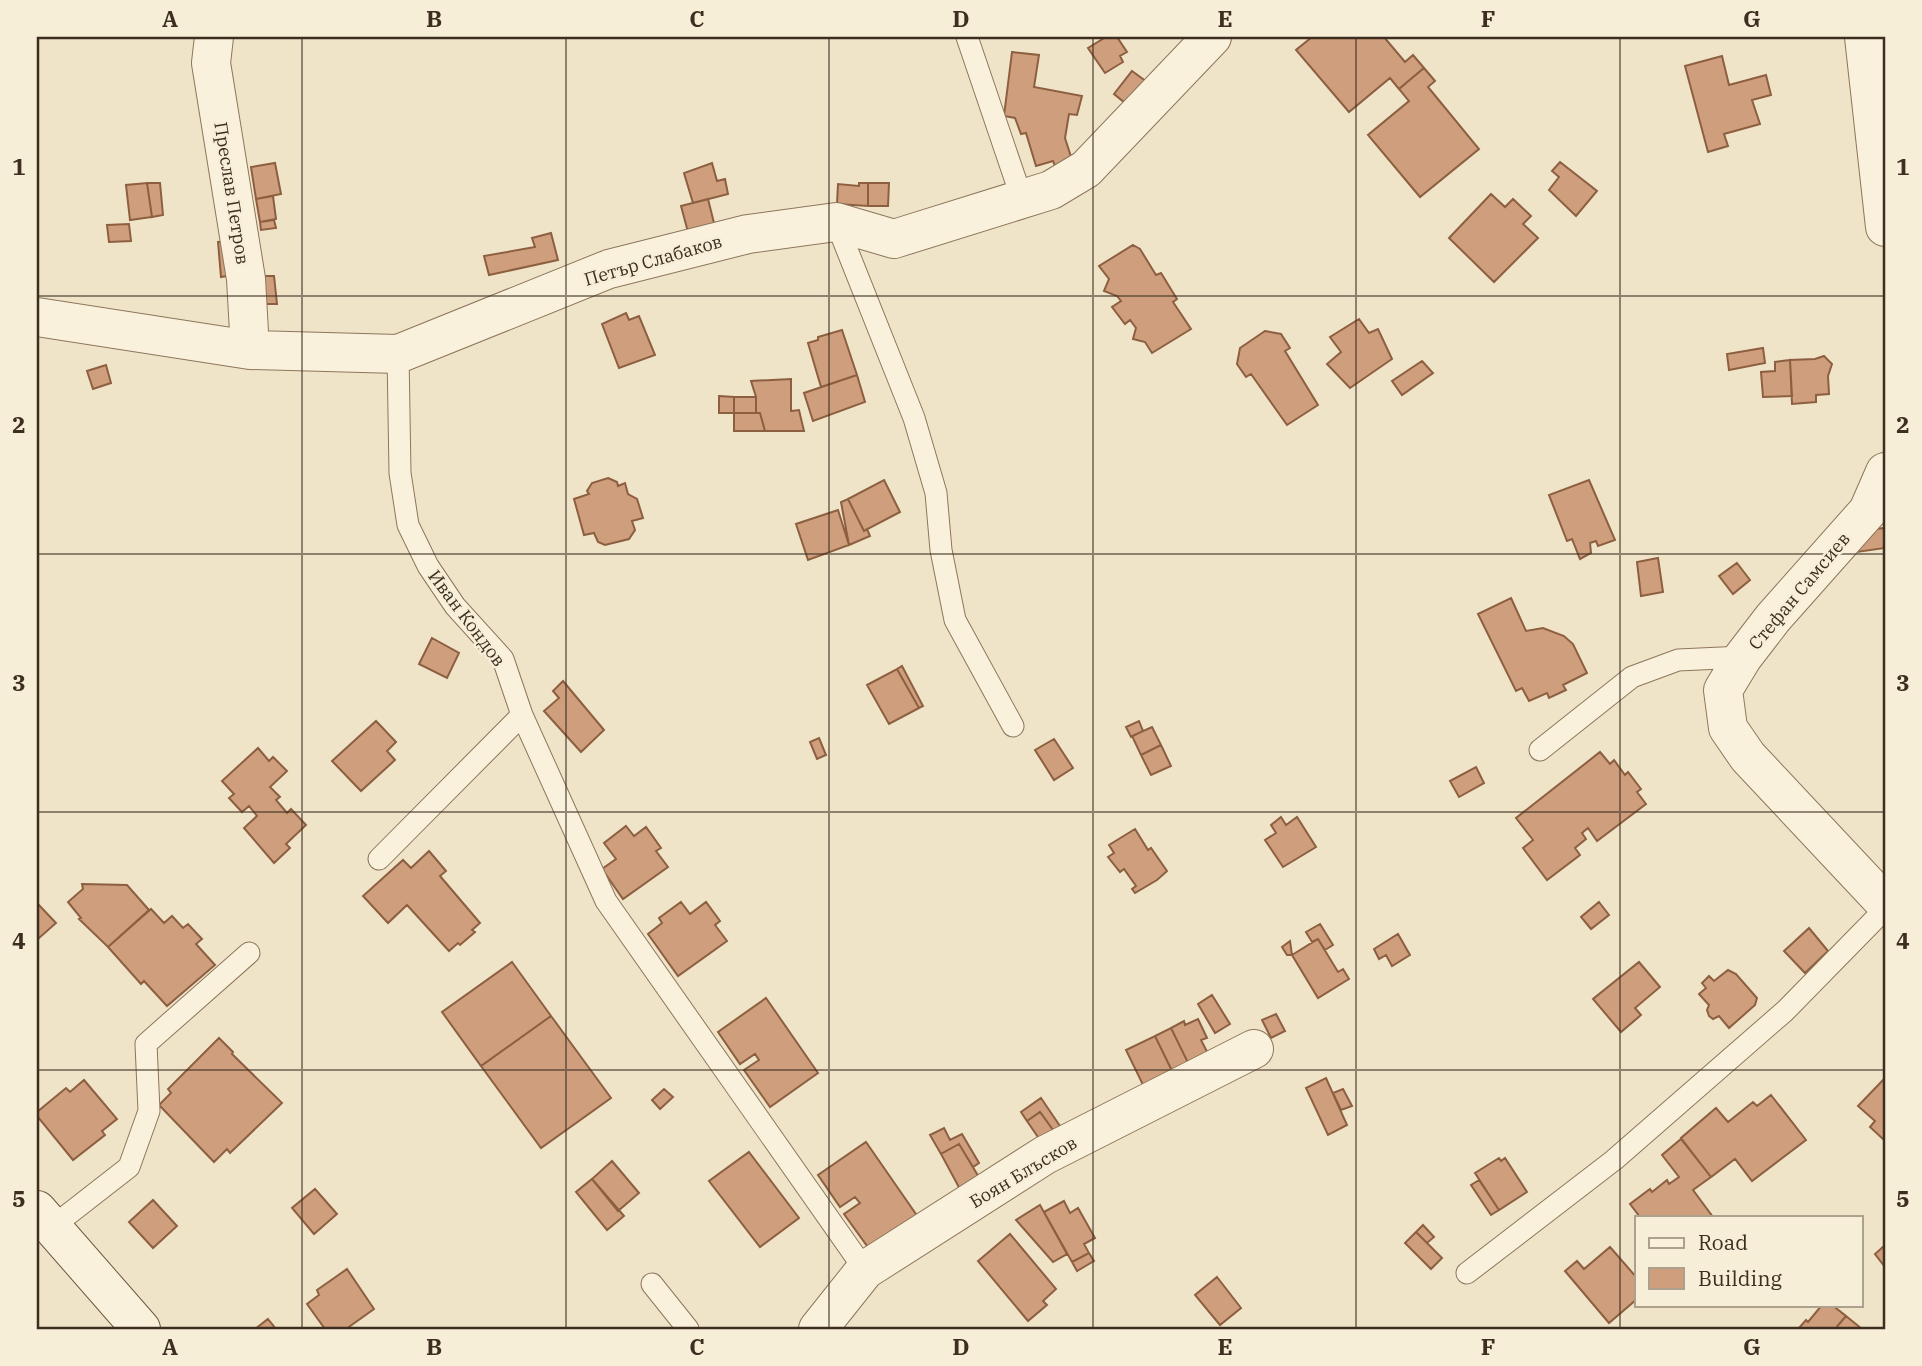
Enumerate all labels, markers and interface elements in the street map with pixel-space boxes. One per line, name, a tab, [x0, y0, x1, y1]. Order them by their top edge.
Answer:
text: A	[162, 3, 178, 33]
text: B	[426, 3, 442, 33]
text: C	[689, 3, 705, 33]
text: D	[952, 3, 970, 33]
text: E	[1217, 3, 1233, 33]
text: F	[1481, 3, 1495, 33]
text: G	[1743, 3, 1761, 33]
street label: Преслав Петров	[209, 120, 255, 266]
text: 1	[12, 151, 26, 181]
text: 1	[1896, 151, 1910, 181]
street label: Петър Слабаков	[581, 229, 725, 291]
text: 2	[12, 409, 26, 439]
text: 2	[1896, 409, 1910, 439]
street label: Стефан Самсиев	[1743, 528, 1855, 654]
street label: Иван Кондов	[423, 565, 511, 671]
text: 3	[12, 667, 26, 697]
text: 3	[1896, 667, 1910, 697]
text: 4	[12, 925, 26, 955]
text: 4	[1896, 925, 1910, 955]
street label: Боян Блъсков	[965, 1131, 1081, 1213]
text: 5	[12, 1183, 26, 1213]
text: 5	[1896, 1183, 1910, 1213]
legend	[1635, 1216, 1862, 1306]
text: Road	[1698, 1228, 1748, 1256]
text: Building	[1698, 1264, 1783, 1292]
text: A	[162, 1331, 178, 1361]
text: B	[426, 1331, 442, 1361]
text: C	[689, 1331, 705, 1361]
text: D	[952, 1331, 970, 1361]
text: E	[1217, 1331, 1233, 1361]
text: F	[1481, 1331, 1495, 1361]
text: G	[1743, 1331, 1761, 1361]

